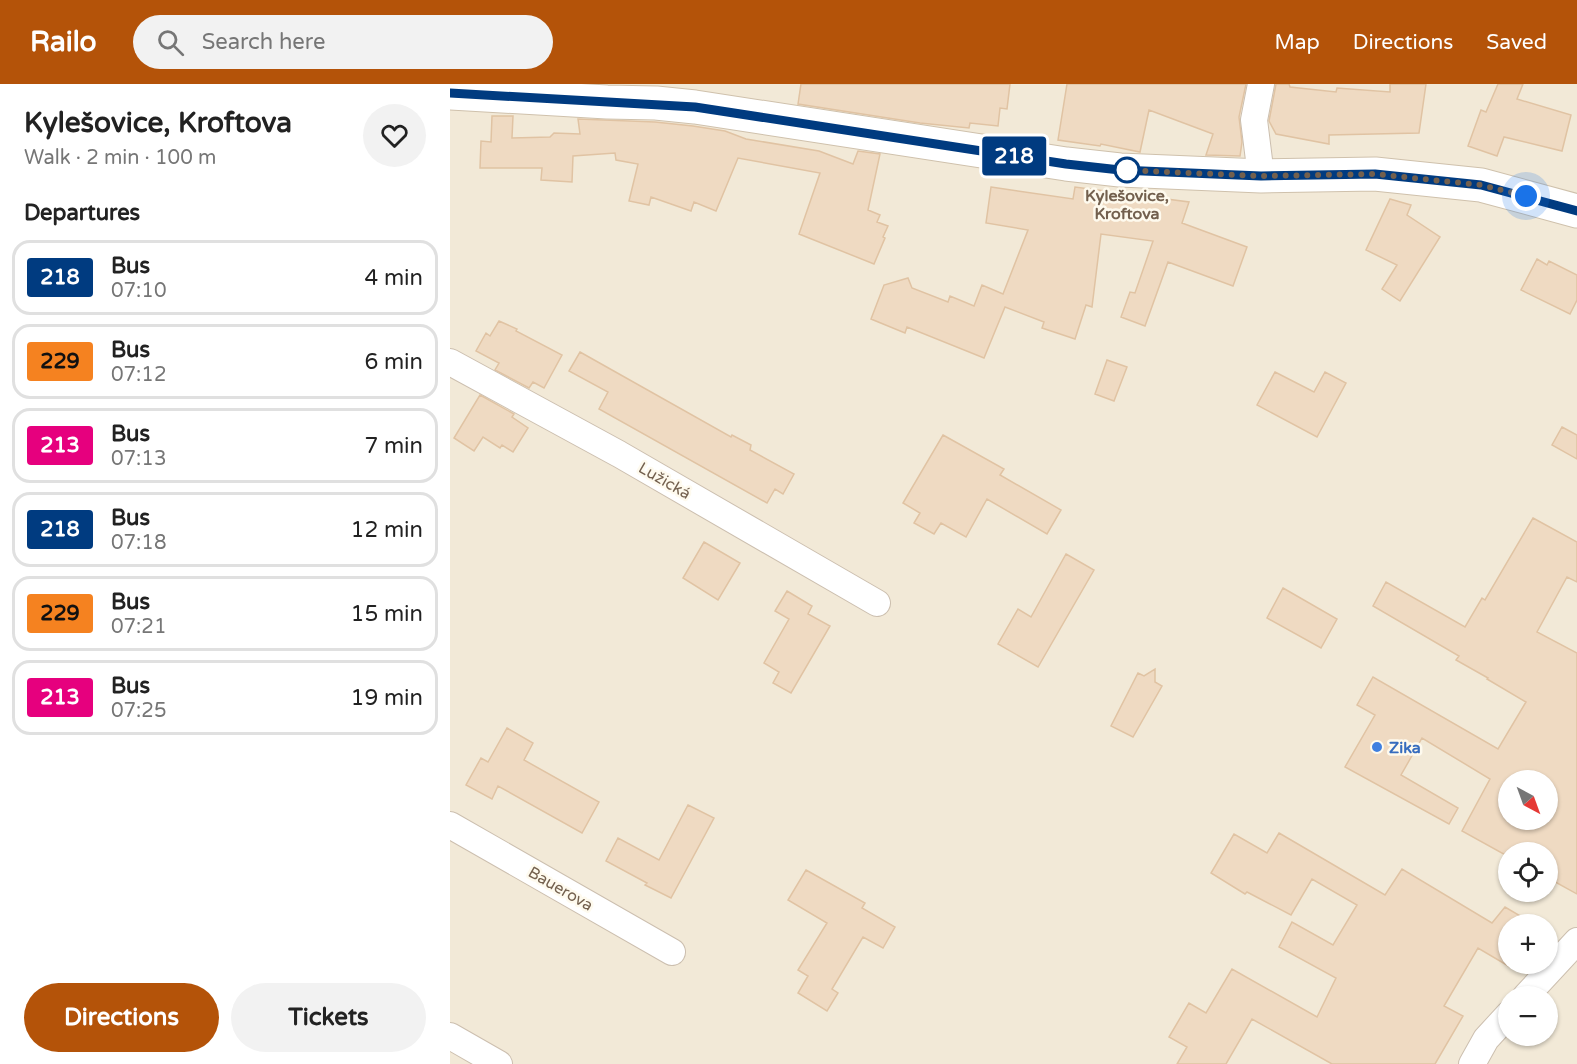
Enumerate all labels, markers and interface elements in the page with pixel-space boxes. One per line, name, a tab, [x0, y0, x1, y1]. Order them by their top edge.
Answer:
search box	[133, 15, 553, 69]
text: Railo	[30, 25, 97, 59]
icon: search	[154, 26, 187, 59]
text: Search here	[202, 29, 325, 55]
text: Map	[1274, 30, 1320, 55]
text: Directions	[1353, 30, 1453, 55]
text: Saved	[1486, 30, 1547, 55]
button: heart	[363, 104, 426, 167]
text: Kylešovice, Kroftova	[24, 106, 292, 140]
line badge: 218	[980, 136, 1048, 176]
text: 218	[994, 144, 1034, 169]
text: Walk · 2 min · 100 m	[24, 146, 216, 170]
marker: Kylešovice, Kroftova	[1114, 157, 1140, 183]
your location	[1511, 181, 1541, 211]
place label: Kylešovice, Kroftova	[1085, 186, 1169, 224]
text: Departures	[24, 200, 140, 226]
text: Bus	[111, 253, 150, 279]
text: 218	[40, 265, 80, 290]
text: 4 min	[364, 265, 423, 291]
text: 07:10	[111, 279, 166, 303]
text: Bus	[111, 337, 150, 363]
text: 229	[40, 349, 80, 374]
text: 6 min	[364, 349, 423, 375]
text: 07:12	[111, 363, 166, 387]
text: Bus	[111, 421, 150, 447]
text: 213	[40, 433, 80, 458]
text: 7 min	[364, 433, 423, 459]
text: 07:13	[111, 447, 166, 471]
street label: Lužická	[635, 458, 694, 504]
text: Bus	[111, 505, 150, 531]
text: 218	[40, 517, 80, 542]
text: 12 min	[351, 517, 423, 543]
text: 07:18	[111, 531, 166, 555]
text: Bus	[111, 589, 150, 615]
text: 229	[40, 601, 80, 626]
text: 15 min	[351, 601, 423, 627]
text: 07:21	[111, 615, 166, 639]
text: Bus	[111, 673, 150, 699]
text: 213	[40, 685, 80, 710]
text: 19 min	[351, 685, 423, 711]
text: 07:25	[111, 699, 166, 723]
place label: Zika	[1389, 738, 1421, 758]
marker: Zika	[1370, 740, 1384, 754]
north arrow	[1498, 770, 1558, 830]
map controls	[1498, 770, 1558, 1046]
button: locate	[1498, 842, 1558, 902]
street label: Bauerova	[524, 862, 597, 915]
button: +	[1498, 914, 1558, 974]
button: Directions	[24, 983, 219, 1052]
button: Tickets	[231, 983, 426, 1052]
button: −	[1498, 986, 1558, 1046]

